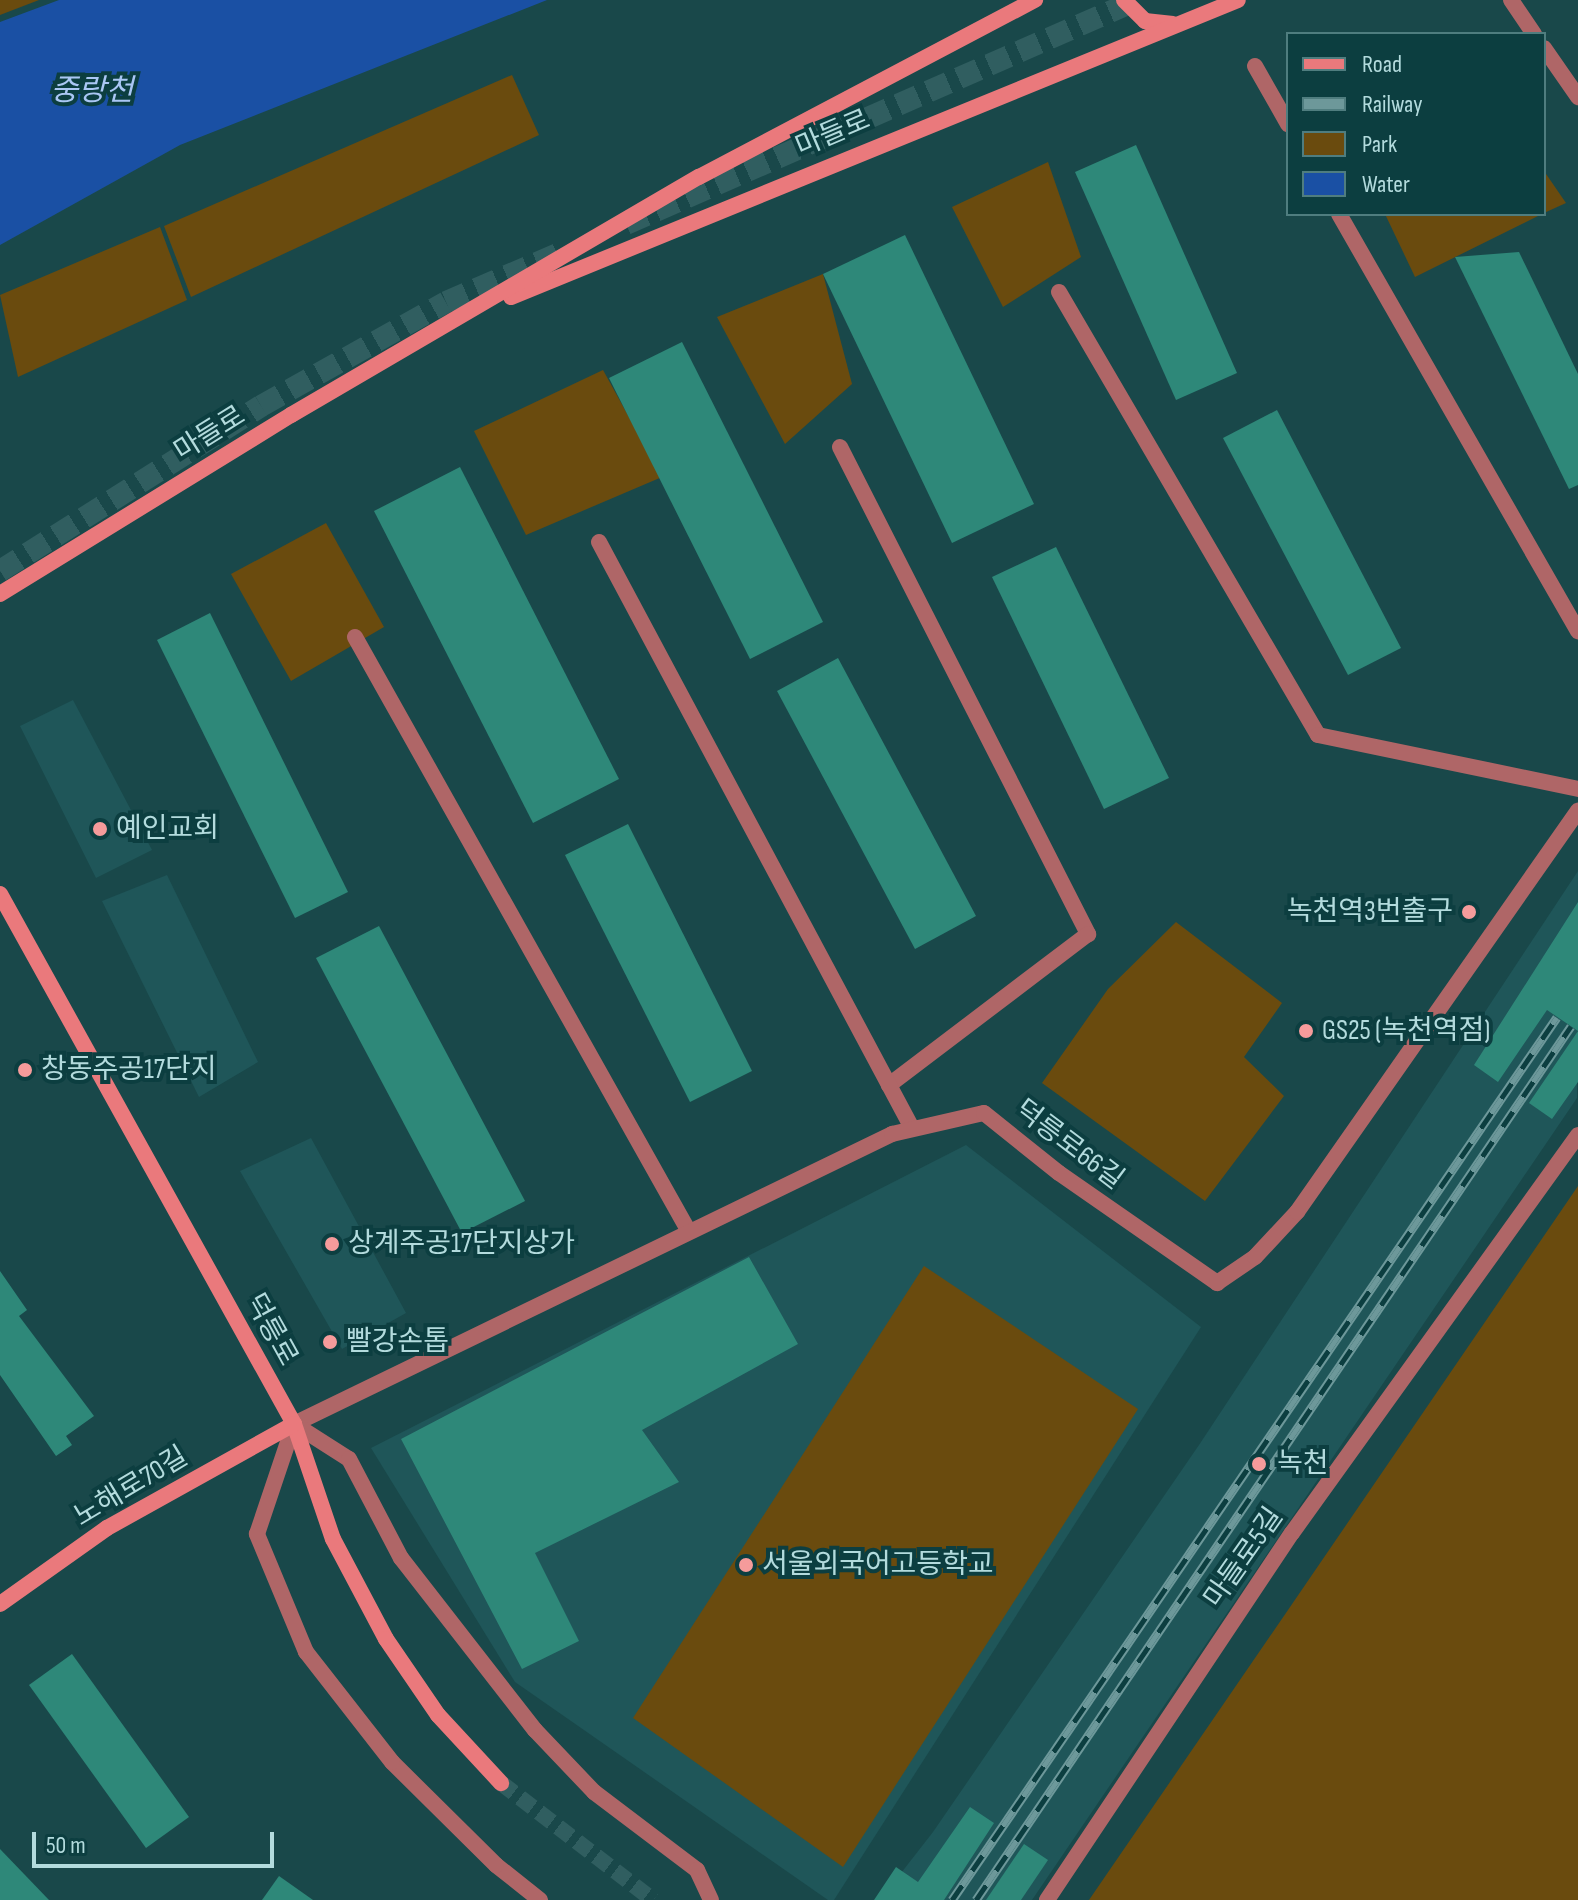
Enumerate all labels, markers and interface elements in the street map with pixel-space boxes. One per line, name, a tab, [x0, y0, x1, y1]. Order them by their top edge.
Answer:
legend	[1286, 32, 1546, 216]
text: Road	[1362, 50, 1402, 79]
water label: 중랑천	[51, 73, 133, 109]
text: Railway	[1362, 90, 1422, 119]
street label: 마들로	[791, 103, 875, 165]
text: Park	[1362, 130, 1397, 159]
text: Water	[1362, 170, 1410, 199]
street label: 마들로	[168, 399, 252, 469]
place label: 예인교회	[116, 812, 219, 846]
marker: 예인교회	[91, 820, 109, 838]
place label: 녹천역3번출구	[1287, 895, 1453, 929]
marker: 녹천역3번출구	[1460, 903, 1478, 921]
place label: GS25 (녹천역점)	[1322, 1014, 1490, 1048]
marker: GS25 (녹천역점)	[1297, 1022, 1315, 1040]
place label: 창동주공17단지	[41, 1053, 217, 1087]
marker: 창동주공17단지	[16, 1061, 34, 1079]
street label: 덕릉로66길	[1008, 1093, 1130, 1197]
place label: 상계주공17단지상가	[348, 1227, 575, 1261]
marker: 상계주공17단지상가	[323, 1235, 341, 1253]
street label: 덕릉로	[238, 1288, 304, 1372]
place label: 빨강손톱	[346, 1325, 449, 1359]
marker: 빨강손톱	[321, 1333, 339, 1351]
street label: 노해로70길	[68, 1440, 194, 1534]
place label: 녹천	[1277, 1447, 1329, 1481]
marker: 녹천	[1248, 1453, 1270, 1475]
street label: 마들로5길	[1197, 1502, 1291, 1614]
place label: 서울외국어고등학교	[762, 1548, 994, 1582]
marker: 서울외국어고등학교	[737, 1556, 755, 1574]
scale bar	[36, 1816, 278, 1866]
text: 50 m	[46, 1831, 86, 1860]

